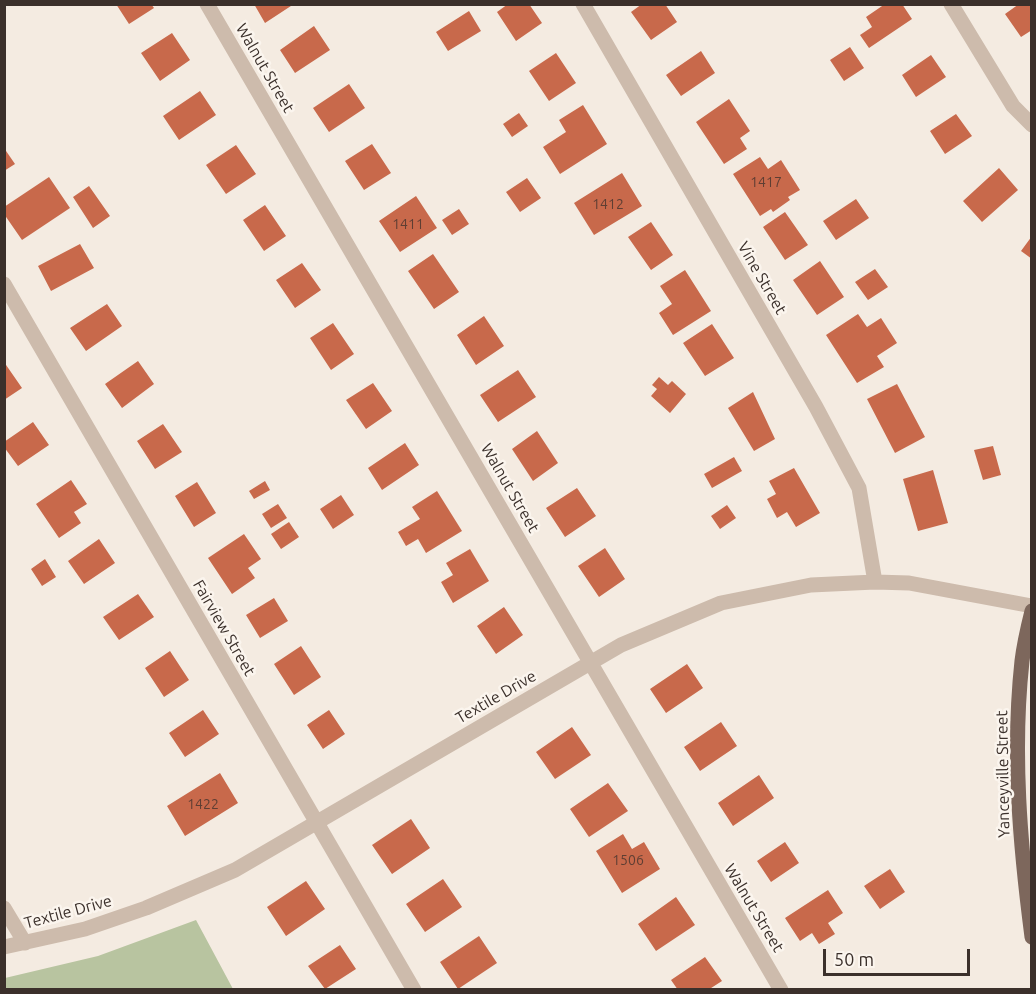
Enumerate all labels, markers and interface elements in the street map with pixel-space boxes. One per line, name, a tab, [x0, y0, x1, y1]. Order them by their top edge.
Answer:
street label: Walnut Street	[232, 20, 298, 116]
house number: 1417	[750, 174, 782, 190]
house number: 1412	[592, 196, 624, 212]
house number: 1411	[392, 216, 424, 232]
street label: Vine Street	[733, 238, 791, 318]
street label: Walnut Street	[477, 440, 543, 536]
street label: Fairview Street	[189, 577, 259, 679]
street label: Textile Drive	[452, 666, 540, 728]
street label: Yanceyville Street	[992, 710, 1014, 838]
house number: 1422	[187, 796, 219, 812]
house number: 1506	[612, 852, 644, 868]
street label: Walnut Street	[720, 860, 788, 956]
street label: Textile Drive	[22, 891, 114, 933]
scale bar	[826, 937, 973, 975]
text: 50 m	[834, 949, 874, 969]

